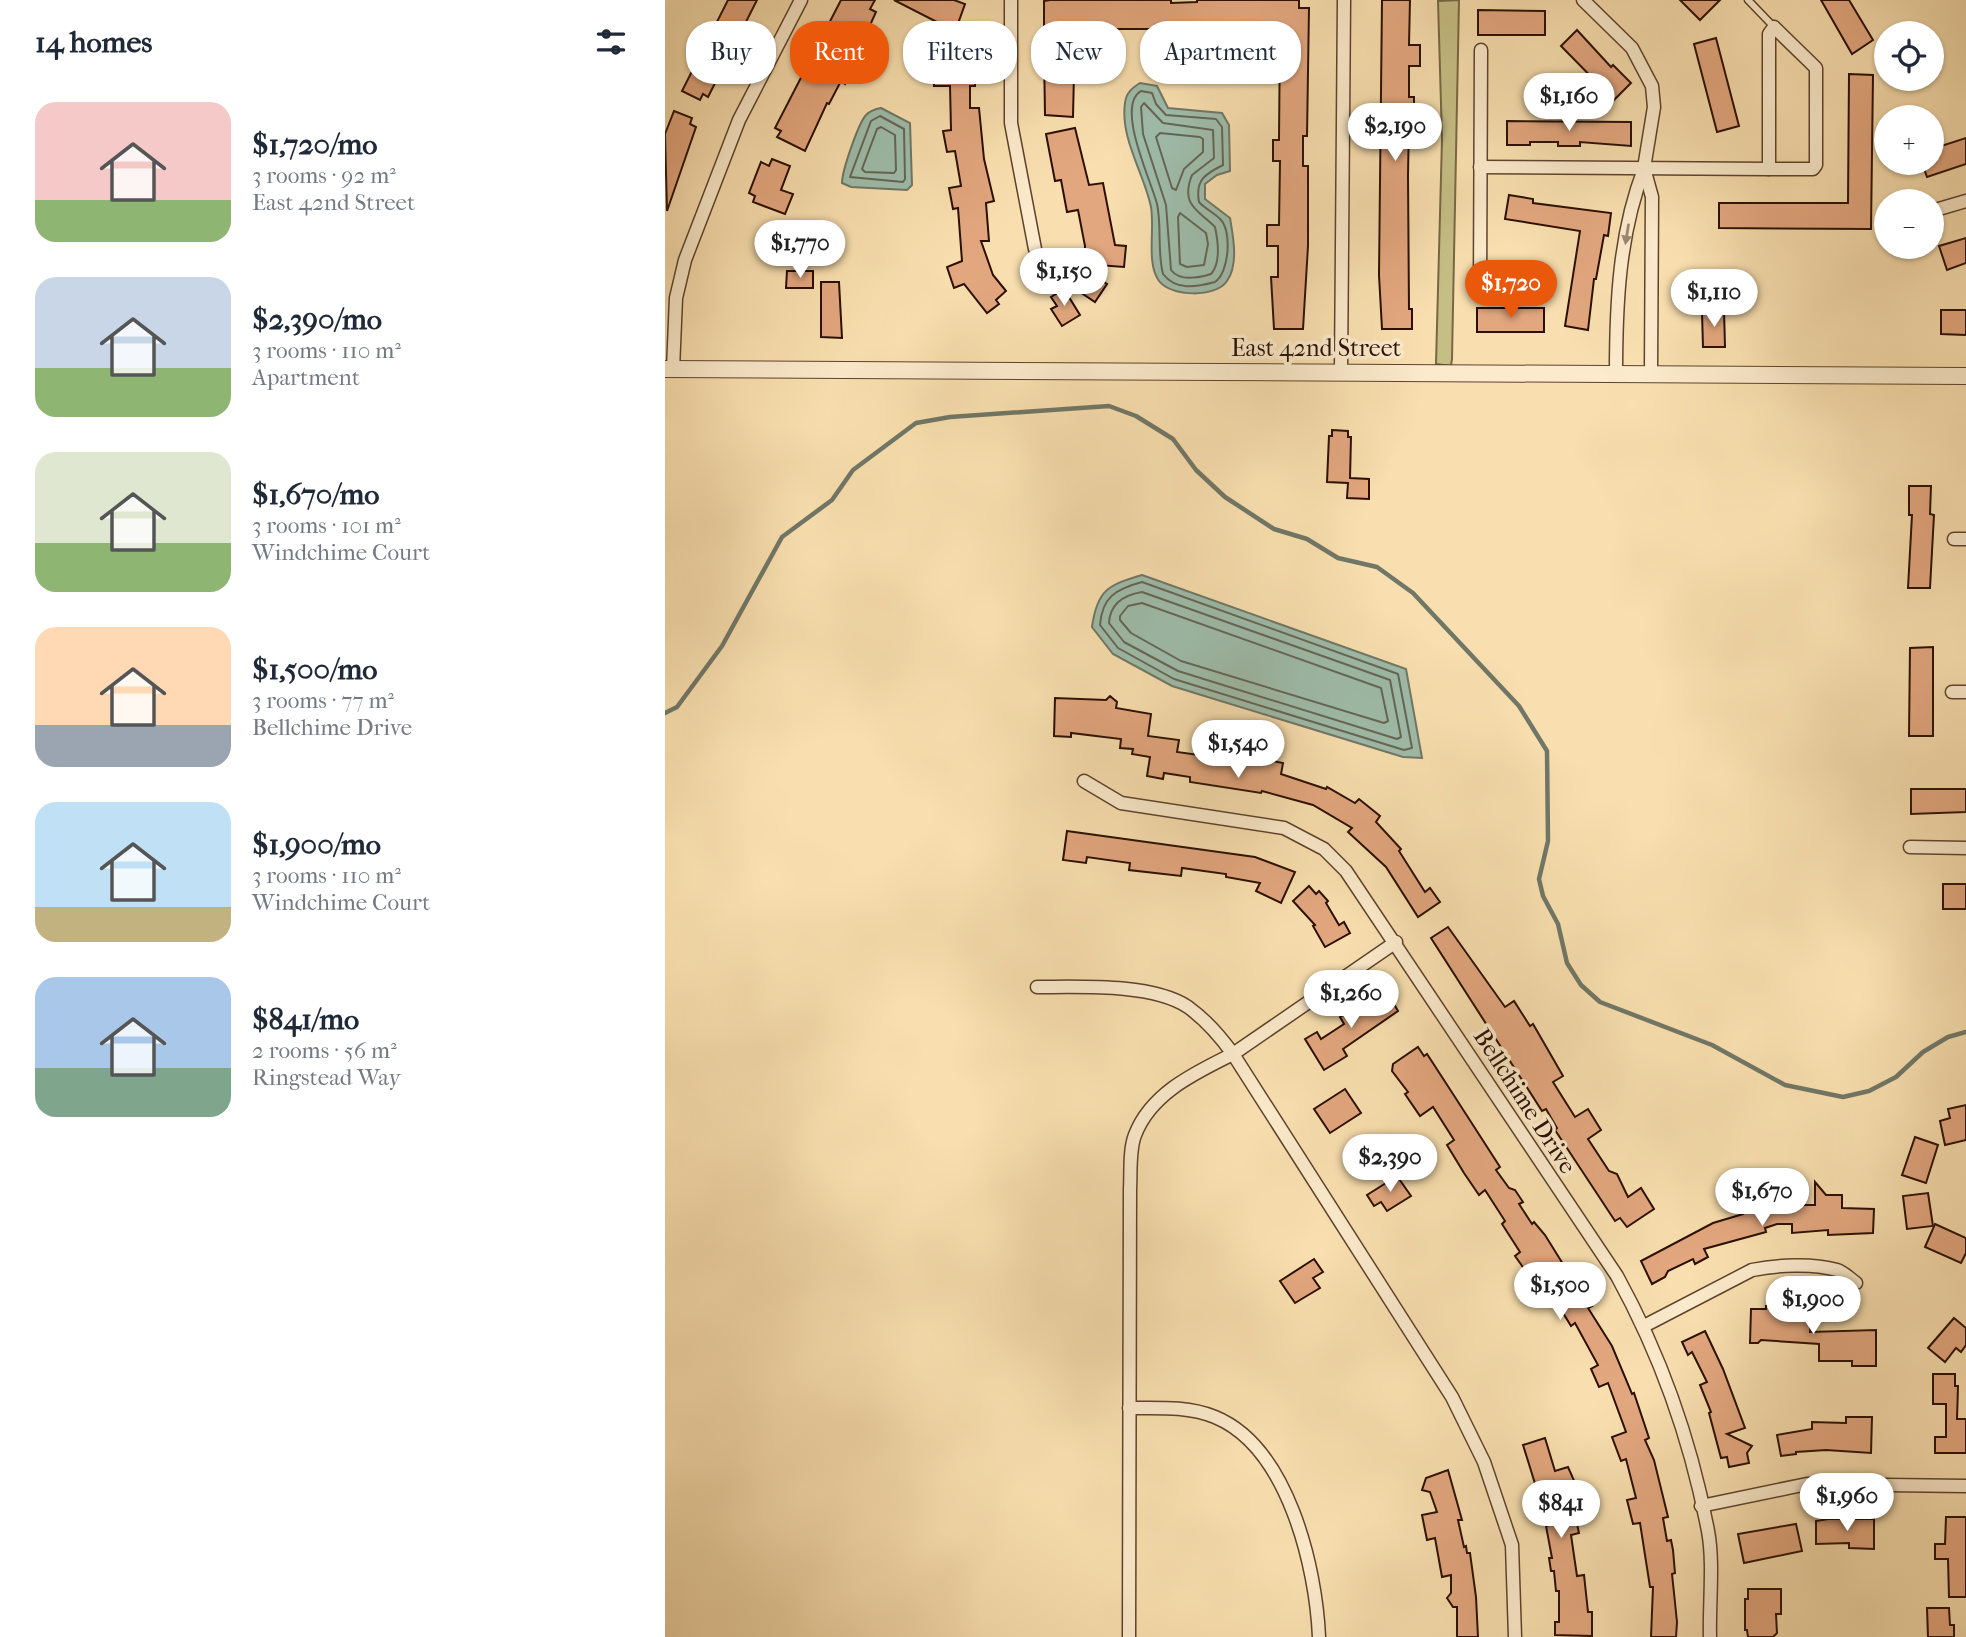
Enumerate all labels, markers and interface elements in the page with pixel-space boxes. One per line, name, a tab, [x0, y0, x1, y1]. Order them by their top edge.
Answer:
chip: Buy	[686, 21, 776, 84]
chip: Rent	[790, 21, 889, 84]
chip: Filters	[903, 21, 1017, 84]
chip: New	[1031, 21, 1126, 84]
chip: Apartment	[1140, 21, 1301, 84]
map controls	[1874, 21, 1944, 259]
button: locate	[1874, 21, 1944, 91]
icon: filters	[592, 23, 630, 61]
text: 14 homes	[35, 25, 152, 60]
pin: $1,160	[1512, 74, 1626, 133]
text: $1,160	[1540, 82, 1598, 109]
pin: $2,190	[1338, 104, 1452, 163]
button: +	[1874, 105, 1944, 175]
text: $2,190	[1364, 112, 1426, 139]
text: $1,720/mo	[252, 127, 377, 162]
icon: home	[91, 130, 175, 214]
text: 3 rooms · 92 m²	[252, 162, 396, 189]
text: East 42nd Street	[252, 189, 415, 216]
button: −	[1874, 189, 1944, 259]
pin: $1,770	[743, 220, 857, 280]
one-way arrow	[1621, 223, 1632, 245]
text: $1,770	[770, 229, 830, 256]
pin: $1,150	[1007, 248, 1121, 308]
text: $1,150	[1036, 257, 1092, 284]
pin: $1,720	[1454, 260, 1568, 320]
text: $1,720	[1481, 269, 1541, 296]
pin: $1,110	[1657, 270, 1771, 329]
text: $1,110	[1687, 278, 1741, 305]
text: $2,390/mo	[252, 302, 382, 337]
icon: home	[91, 305, 175, 389]
street label: East 42nd Street	[1231, 334, 1402, 362]
text: 3 rooms · 110 m²	[252, 337, 401, 364]
text: Apartment	[252, 364, 360, 391]
text: $1,670/mo	[252, 477, 380, 512]
icon: home	[91, 480, 175, 564]
text: 3 rooms · 101 m²	[252, 512, 401, 539]
text: Windchime Court	[252, 539, 430, 566]
text: $1,500/mo	[252, 652, 378, 687]
icon: home	[91, 655, 175, 739]
text: 3 rooms · 77 m²	[252, 687, 394, 714]
text: Bellchime Drive	[252, 714, 412, 741]
pin: $1,540	[1181, 720, 1295, 780]
text: $1,540	[1208, 729, 1268, 756]
text: $1,900/mo	[252, 827, 381, 862]
icon: home	[91, 830, 175, 914]
text: 3 rooms · 110 m²	[252, 862, 401, 889]
text: Windchime Court	[252, 889, 430, 916]
pin: $1,260	[1294, 970, 1408, 1030]
text: $1,260	[1320, 979, 1382, 1006]
text: $841/mo	[252, 1002, 359, 1037]
icon: home	[91, 1005, 175, 1089]
street label: Bellchime Drive	[1468, 1023, 1582, 1179]
text: 2 rooms · 56 m²	[252, 1037, 397, 1064]
text: Ringstead Way	[252, 1064, 401, 1091]
pin: $2,390	[1333, 1134, 1447, 1194]
text: $2,390	[1358, 1143, 1422, 1170]
pin: $1,670	[1705, 1168, 1819, 1228]
text: $1,670	[1731, 1177, 1793, 1204]
pin: $1,500	[1503, 1262, 1617, 1322]
text: $1,500	[1530, 1271, 1590, 1298]
pin: $1,900	[1756, 1276, 1870, 1336]
text: $1,900	[1782, 1285, 1844, 1312]
pin: $1,960	[1790, 1474, 1904, 1533]
pin: $841	[1520, 1480, 1602, 1540]
text: $1,960	[1816, 1482, 1878, 1509]
text: $841	[1538, 1489, 1584, 1516]

